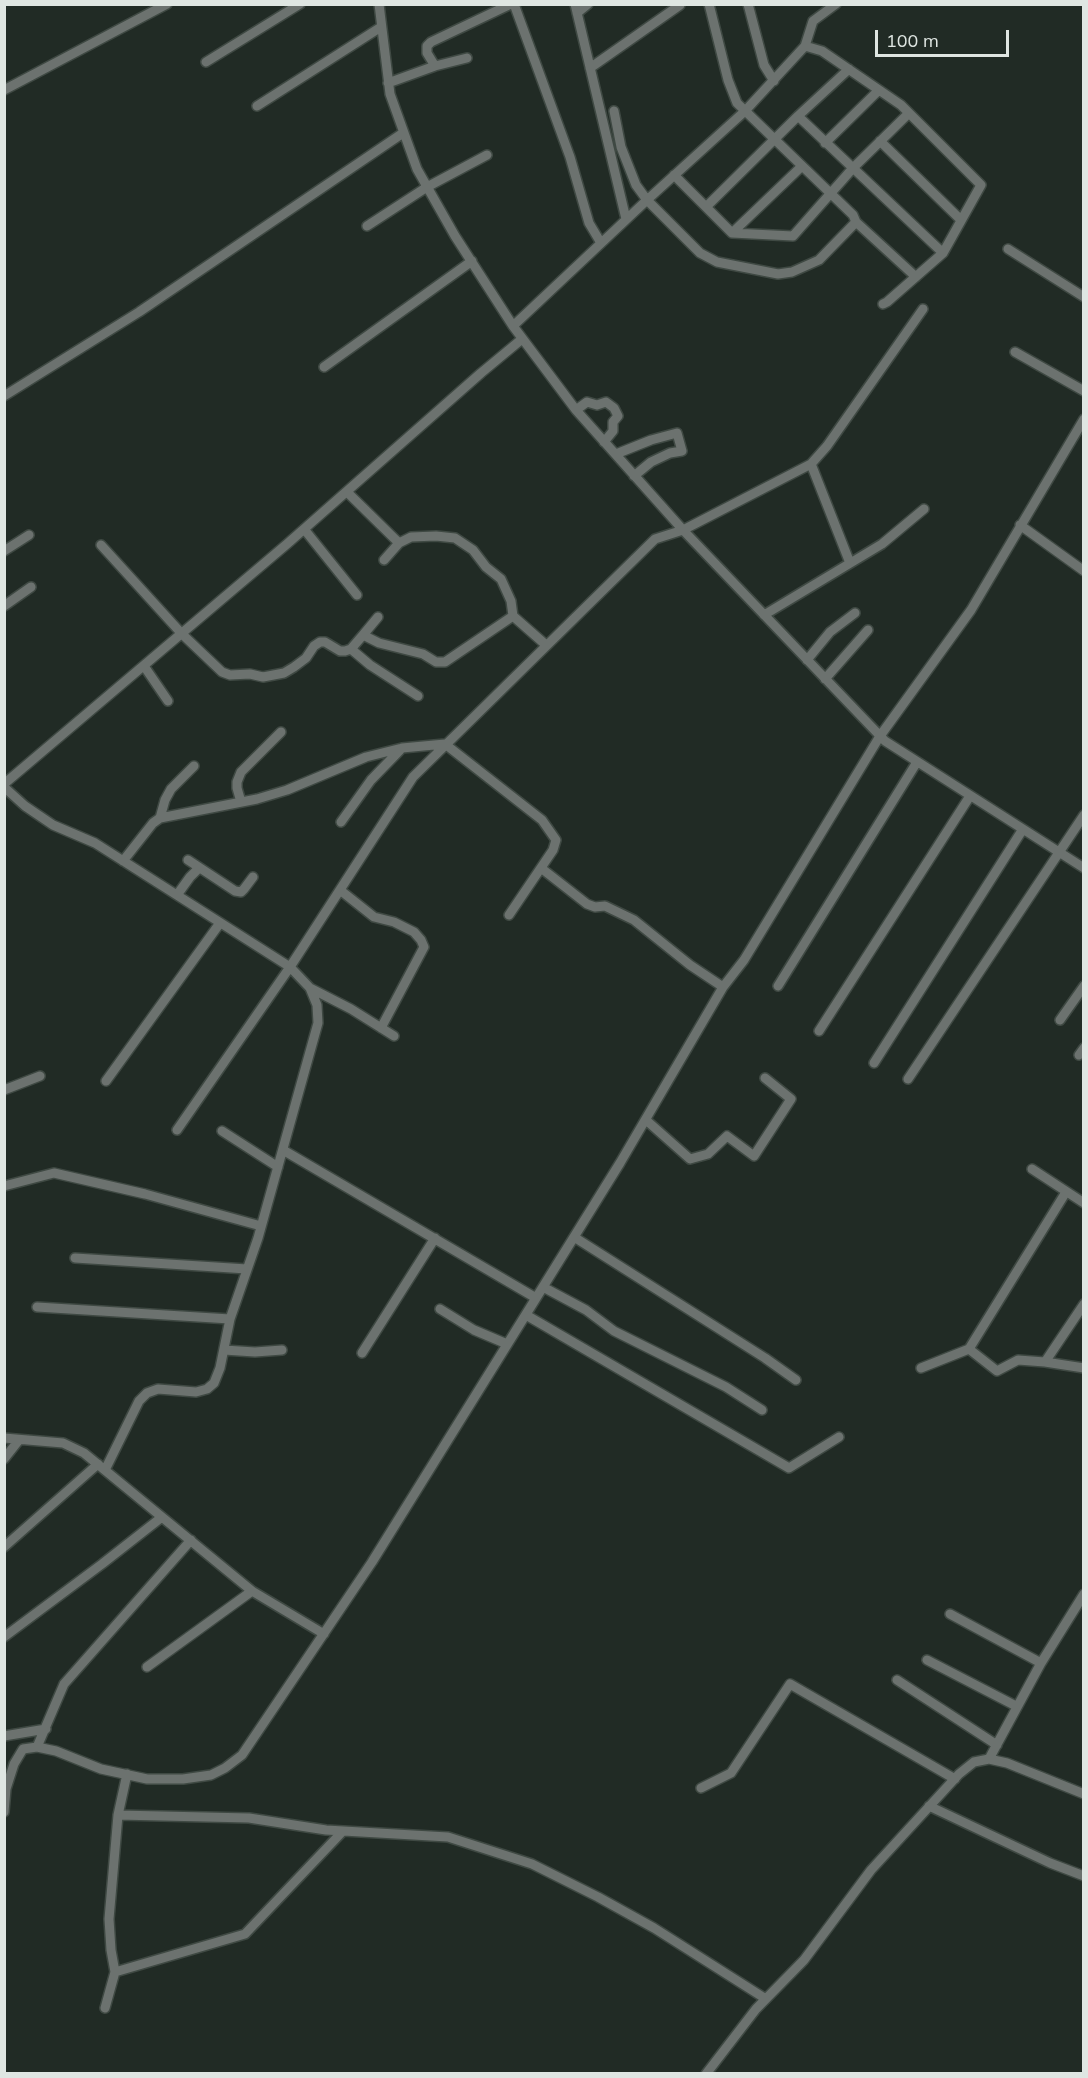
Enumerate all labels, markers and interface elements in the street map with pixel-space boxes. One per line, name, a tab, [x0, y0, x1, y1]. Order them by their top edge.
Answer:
scale bar	[878, 18, 1012, 56]
text: 100 m	[886, 29, 939, 52]

